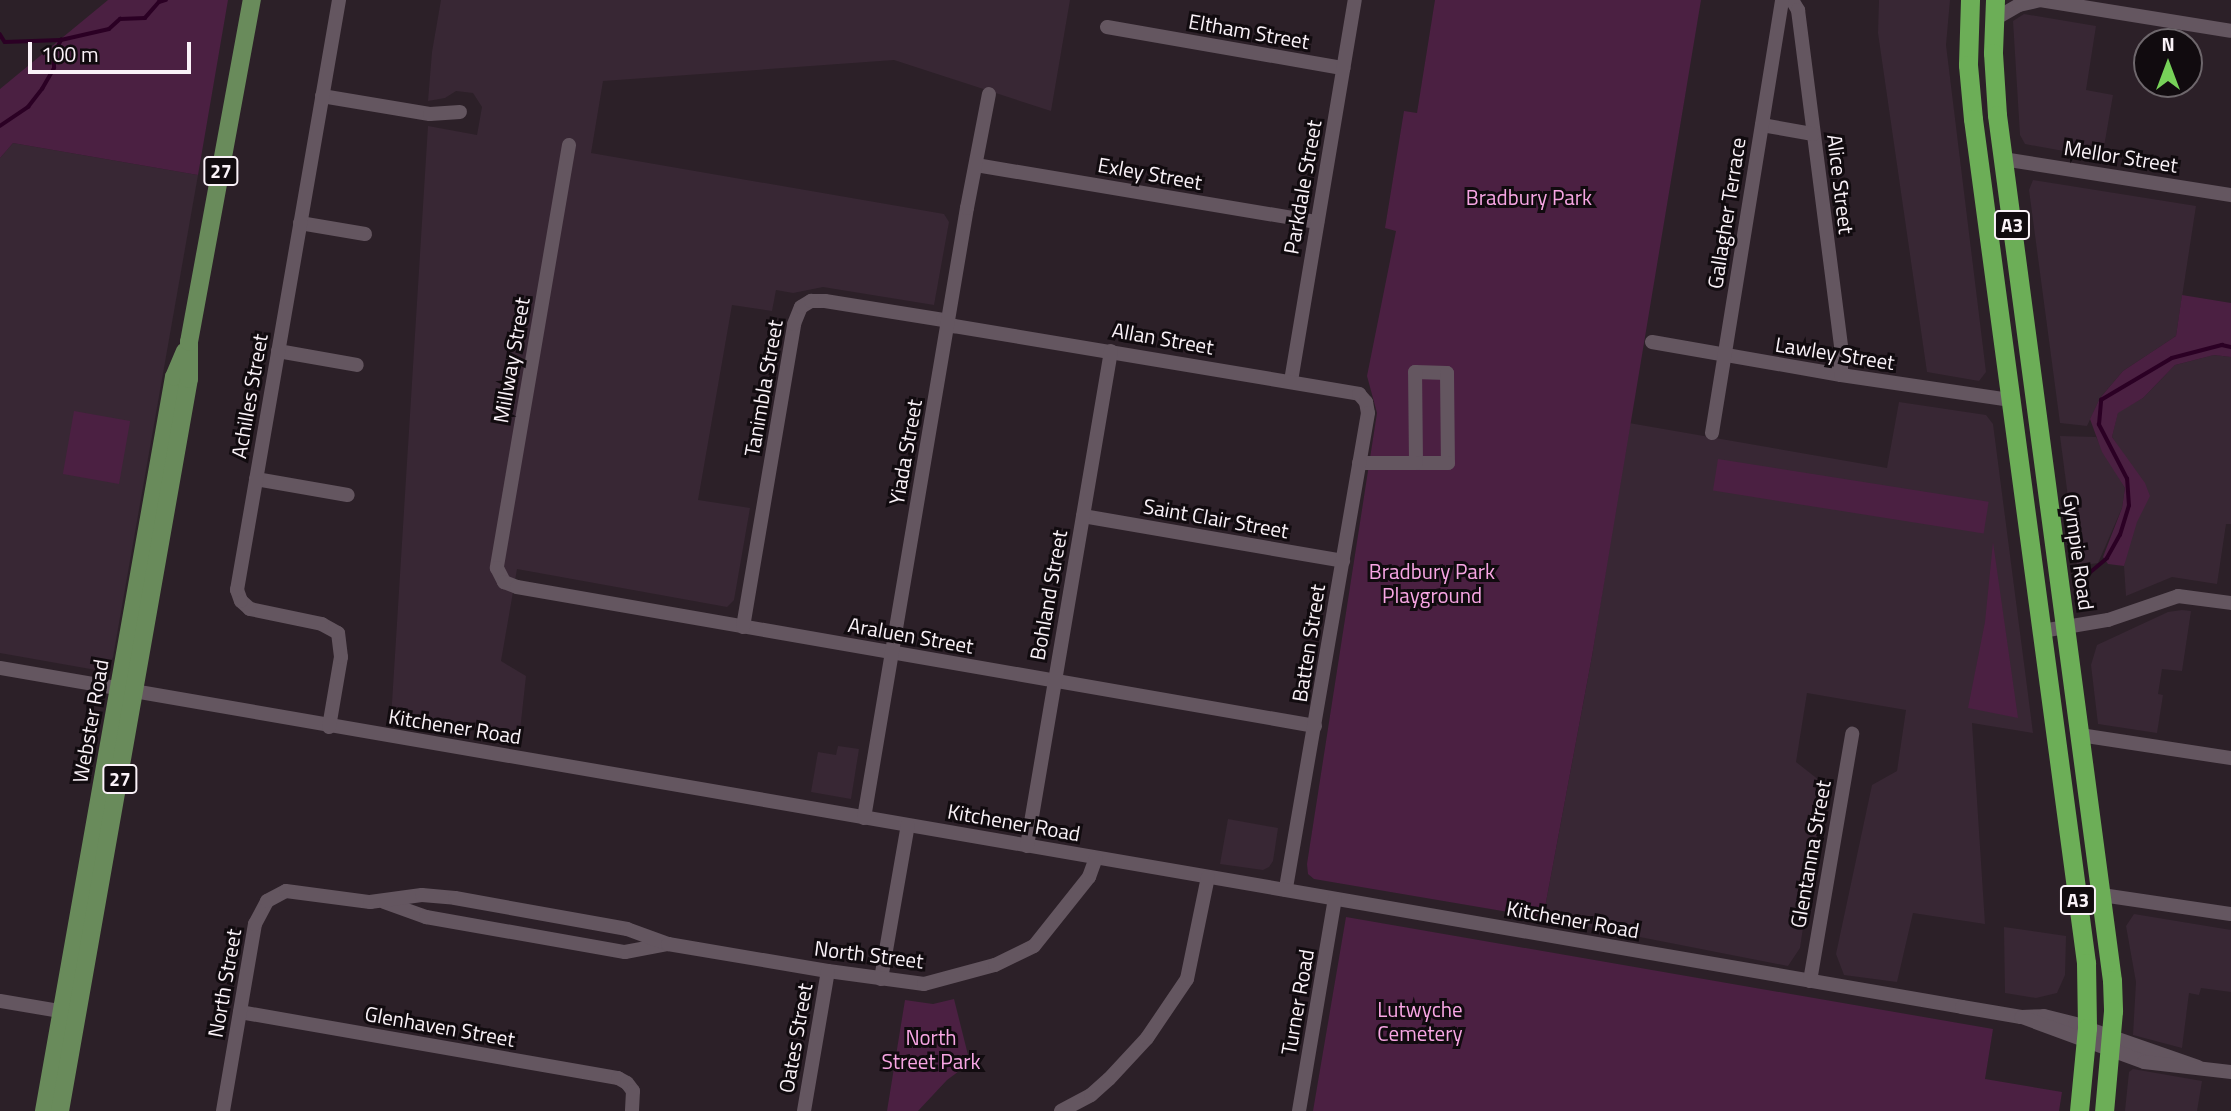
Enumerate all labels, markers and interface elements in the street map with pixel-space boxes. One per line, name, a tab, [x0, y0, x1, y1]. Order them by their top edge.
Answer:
street label: Eltham Street	[1187, 8, 1311, 54]
scale bar	[32, 28, 194, 72]
north arrow	[2133, 28, 2203, 98]
text: N	[2161, 29, 2175, 58]
text: 100 m	[41, 38, 98, 70]
street label: Parkdale Street	[1278, 118, 1326, 256]
street label: Alice Street	[1822, 133, 1860, 235]
street label: Mellor Street	[2062, 135, 2180, 177]
street label: Gallagher Terrace	[1702, 136, 1750, 290]
street label: Exley Street	[1096, 151, 1204, 195]
road number: 27	[202, 155, 240, 186]
park label: Bradbury Park	[1466, 184, 1592, 210]
road number: A3	[1993, 210, 2031, 241]
street label: Millway Street	[488, 295, 534, 425]
street label: Allan Street	[1110, 317, 1216, 359]
street label: Tanimbla Street	[739, 318, 787, 458]
street label: Lawley Street	[1773, 331, 1897, 375]
street label: Achilles Street	[226, 332, 272, 460]
street label: Yiada Street	[883, 397, 927, 507]
street label: Gympie Road	[2058, 492, 2100, 612]
street label: Saint Clair Street	[1141, 493, 1291, 543]
street label: Bohland Street	[1024, 528, 1072, 662]
park label: Bradbury Park Playground	[1369, 558, 1495, 608]
street label: Batten Street	[1286, 582, 1330, 704]
street label: Araluen Street	[846, 612, 976, 658]
street label: Webster Road	[67, 657, 113, 785]
street label: Kitchener Road	[387, 703, 523, 749]
road number: 27	[101, 764, 139, 794]
street label: Glentanna Street	[1785, 778, 1835, 930]
street label: Kitchener Road	[946, 798, 1082, 846]
road number: A3	[2059, 885, 2097, 916]
street label: Kitchener Road	[1505, 895, 1641, 943]
street label: North Street	[202, 927, 246, 1039]
street label: North Street	[813, 935, 925, 973]
street label: Turner Road	[1275, 947, 1319, 1057]
street label: Oates Street	[773, 981, 817, 1095]
park label: Lutwyche Cemetery	[1377, 996, 1463, 1046]
street label: Glenhaven Street	[363, 1000, 517, 1052]
park label: North Street Park	[882, 1024, 980, 1074]

